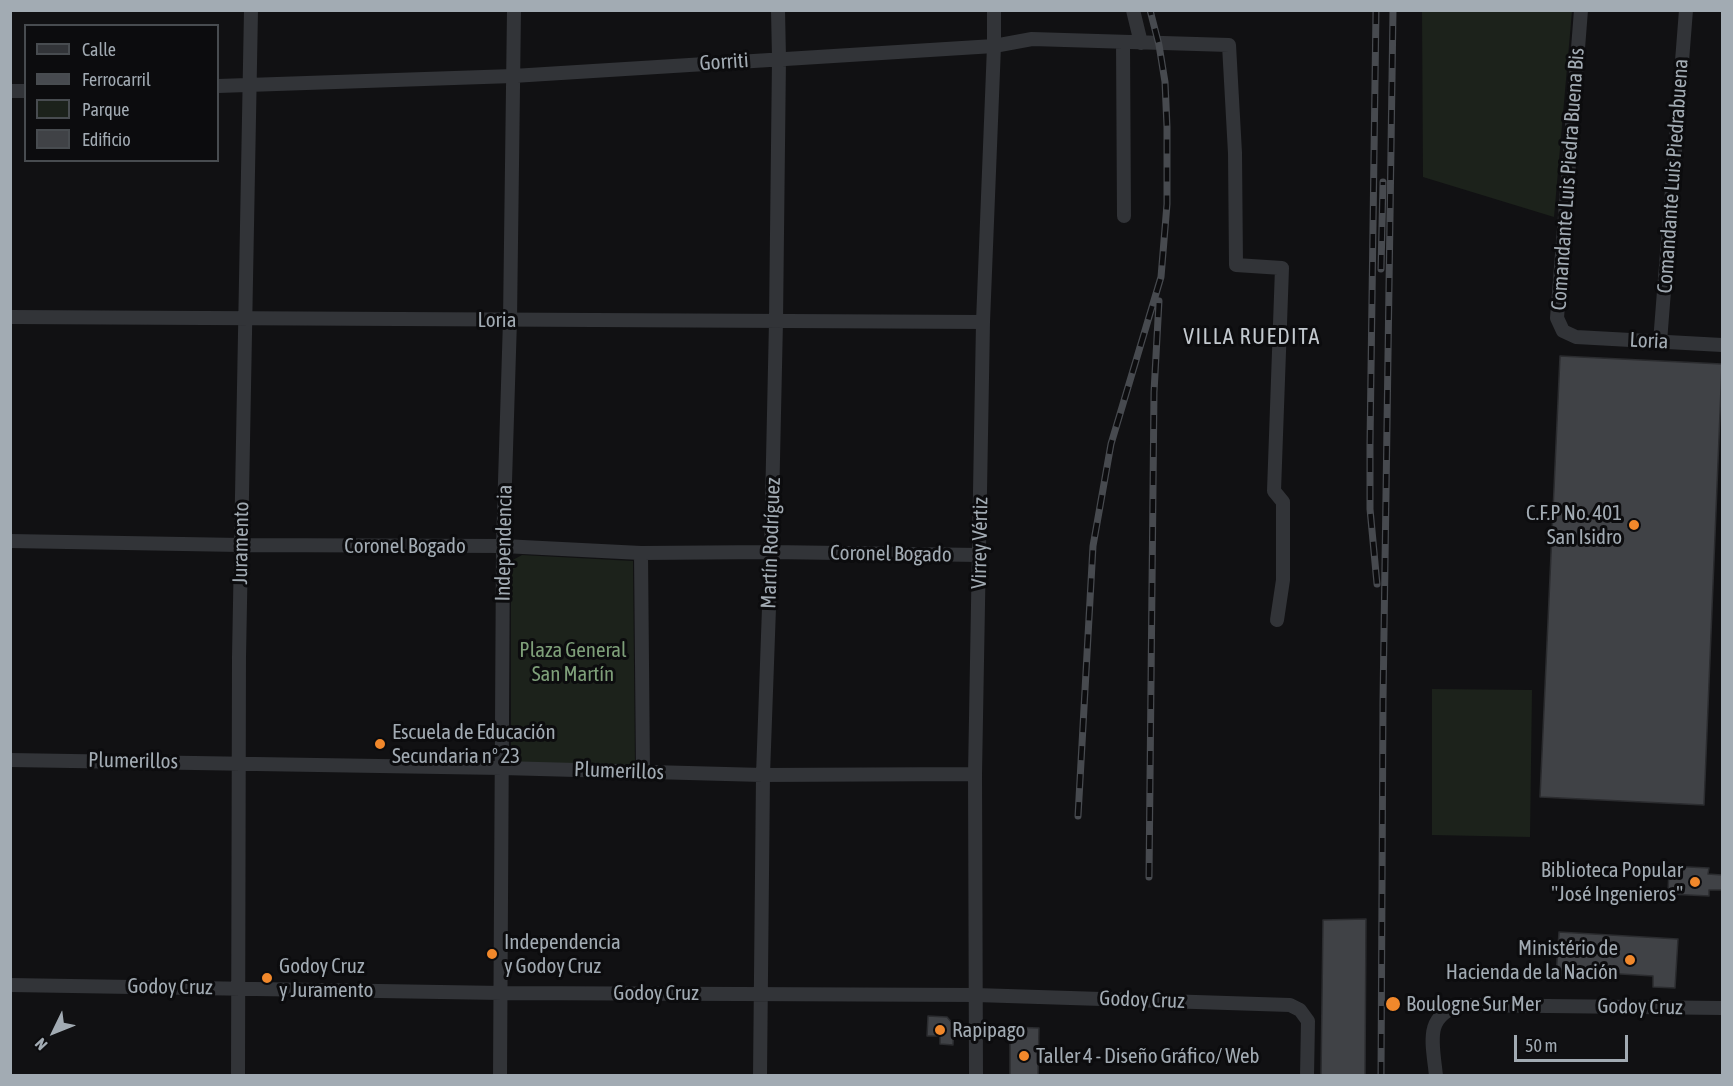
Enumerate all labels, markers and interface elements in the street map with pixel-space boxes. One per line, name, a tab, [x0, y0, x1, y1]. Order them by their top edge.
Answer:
legend	[24, 24, 219, 162]
text: Calle	[82, 39, 116, 60]
street label: Comandante Luis Piedra Buena Bis	[1546, 47, 1590, 311]
street label: Gorriti	[699, 48, 749, 76]
street label: Comandante Luis Piedrabuena	[1652, 58, 1694, 294]
text: Ferrocarril	[82, 69, 151, 90]
text: Parque	[82, 99, 130, 120]
text: Edificio	[82, 129, 131, 150]
street label: Loria	[478, 307, 516, 333]
district label: VILLA RUEDITA	[1183, 324, 1321, 350]
street label: Loria	[1629, 327, 1669, 355]
street label: Martín Rodríguez	[756, 477, 786, 609]
street label: Independencia	[490, 484, 518, 602]
street label: Virrey Vértiz	[967, 497, 993, 589]
place label: C.F.P No. 401 San Isidro	[1526, 500, 1622, 550]
street label: Juramento	[228, 501, 254, 585]
marker: C.F.P No. 401 San Isidro	[1627, 518, 1641, 532]
street label: Coronel Bogado	[344, 533, 466, 559]
street label: Coronel Bogado	[830, 540, 952, 568]
park label: Plaza General San Martín	[519, 637, 627, 687]
place label: Escuela de Educación Secundaria nº 23	[392, 719, 556, 769]
marker: Escuela de Educación Secundaria nº 23	[373, 737, 387, 751]
street label: Plumerillos	[88, 748, 178, 774]
street label: Plumerillos	[574, 757, 664, 785]
place label: Biblioteca Popular "José Ingenieros"	[1541, 857, 1683, 907]
marker: Biblioteca Popular "José Ingenieros"	[1688, 875, 1702, 889]
place label: Independencia y Godoy Cruz	[504, 929, 621, 979]
place label: Ministério de Hacienda de la Nación	[1446, 935, 1618, 985]
marker: Independencia y Godoy Cruz	[485, 947, 499, 961]
place label: Godoy Cruz y Juramento	[279, 953, 373, 1003]
marker: Ministério de Hacienda de la Nación	[1623, 953, 1637, 967]
marker: Godoy Cruz y Juramento	[260, 971, 274, 985]
street label: Godoy Cruz	[127, 974, 213, 1000]
street label: Godoy Cruz	[613, 980, 699, 1006]
street label: Godoy Cruz	[1099, 986, 1185, 1014]
place label: Boulogne Sur Mer	[1406, 991, 1541, 1017]
street label: Godoy Cruz	[1597, 994, 1683, 1020]
marker: Boulogne Sur Mer	[1384, 995, 1402, 1013]
north arrow	[24, 1002, 84, 1062]
place label: Rapipago	[952, 1017, 1025, 1043]
marker: Rapipago	[933, 1023, 947, 1037]
scale bar	[1517, 1023, 1631, 1061]
text: N	[31, 1035, 51, 1054]
text: 50 m	[1525, 1035, 1557, 1056]
place label: Taller 4 - Diseño Gráfico/ Web	[1036, 1043, 1259, 1069]
marker: Taller 4 - Diseño Gráfico/ Web	[1017, 1049, 1031, 1063]

